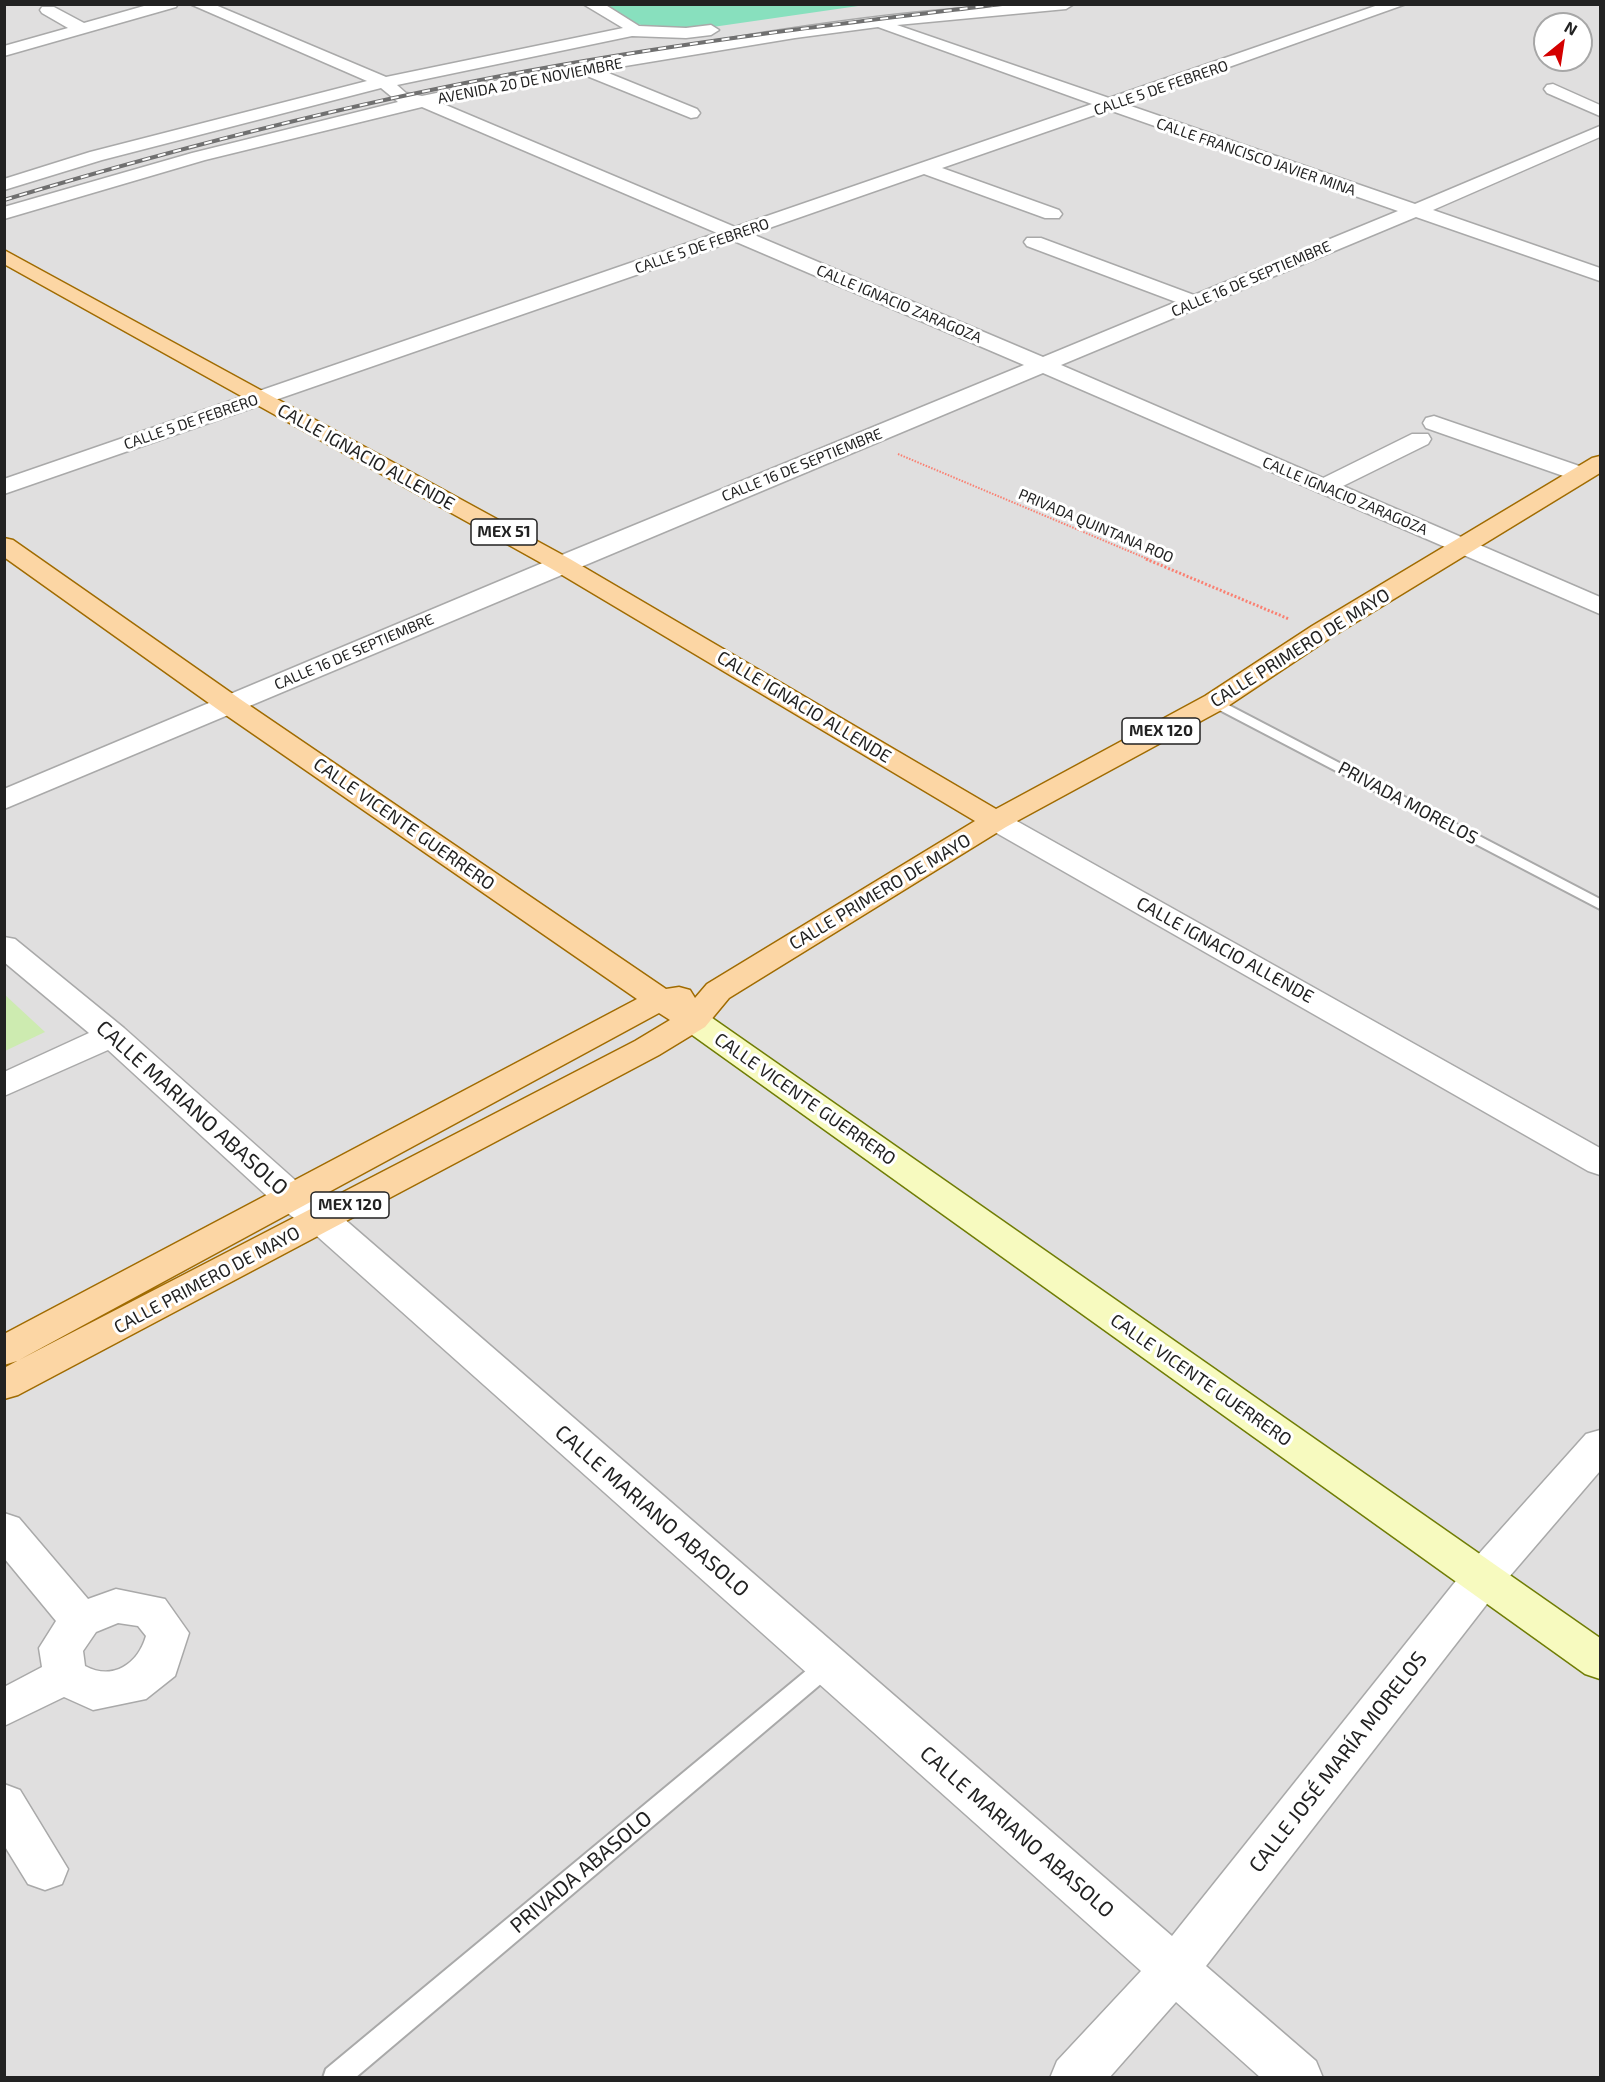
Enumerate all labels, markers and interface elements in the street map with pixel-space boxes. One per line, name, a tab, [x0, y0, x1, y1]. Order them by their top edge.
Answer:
north arrow	[1533, 12, 1593, 72]
text: N	[1561, 17, 1581, 39]
street label: AVENIDA 20 DE NOVIEMBRE	[436, 54, 624, 108]
street label: CALLE 5 DE FEBRERO	[1091, 57, 1231, 119]
street label: CALLE FRANCISCO JAVIER MINA	[1154, 114, 1358, 200]
street label: CALLE 5 DE FEBRERO	[632, 215, 772, 277]
street label: CALLE 16 DE SEPTIEMBRE	[1169, 237, 1333, 321]
street label: CALLE IGNACIO ZARAGOZA	[814, 261, 984, 347]
street label: CALLE 5 DE FEBRERO	[121, 391, 261, 453]
street label: CALLE IGNACIO ALLENDE	[274, 399, 458, 515]
street label: CALLE 16 DE SEPTIEMBRE	[719, 425, 885, 505]
street label: CALLE IGNACIO ZARAGOZA	[1260, 453, 1430, 539]
street label: PRIVADA QUINTANA ROO	[1016, 485, 1176, 567]
road number: MEX 51	[471, 519, 537, 545]
street label: CALLE PRIMERO DE MAYO	[1206, 584, 1394, 712]
street label: CALLE 16 DE SEPTIEMBRE	[272, 610, 436, 694]
street label: CALLE IGNACIO ALLENDE	[713, 646, 895, 768]
road number: MEX 120	[1122, 718, 1200, 744]
street label: CALLE VICENTE GUERRERO	[309, 753, 499, 895]
street label: PRIVADA MORELOS	[1334, 757, 1482, 849]
street label: CALLE PRIMERO DE MAYO	[785, 829, 975, 955]
street label: CALLE IGNACIO ALLENDE	[1133, 892, 1317, 1008]
street label: CALLE MARIANO ABASOLO	[91, 1015, 293, 1201]
street label: CALLE VICENTE GUERRERO	[710, 1028, 900, 1170]
road number: MEX 120	[311, 1192, 389, 1218]
street label: CALLE PRIMERO DE MAYO	[110, 1222, 304, 1338]
street label: CALLE VICENTE GUERRERO	[1106, 1309, 1296, 1451]
street label: CALLE MARIANO ABASOLO	[550, 1420, 754, 1602]
street label: CALLE JOSÉ MARÍA MORELOS	[1244, 1646, 1432, 1878]
street label: CALLE MARIANO ABASOLO	[915, 1741, 1119, 1923]
street label: PRIVADA ABASOLO	[505, 1805, 657, 1939]

